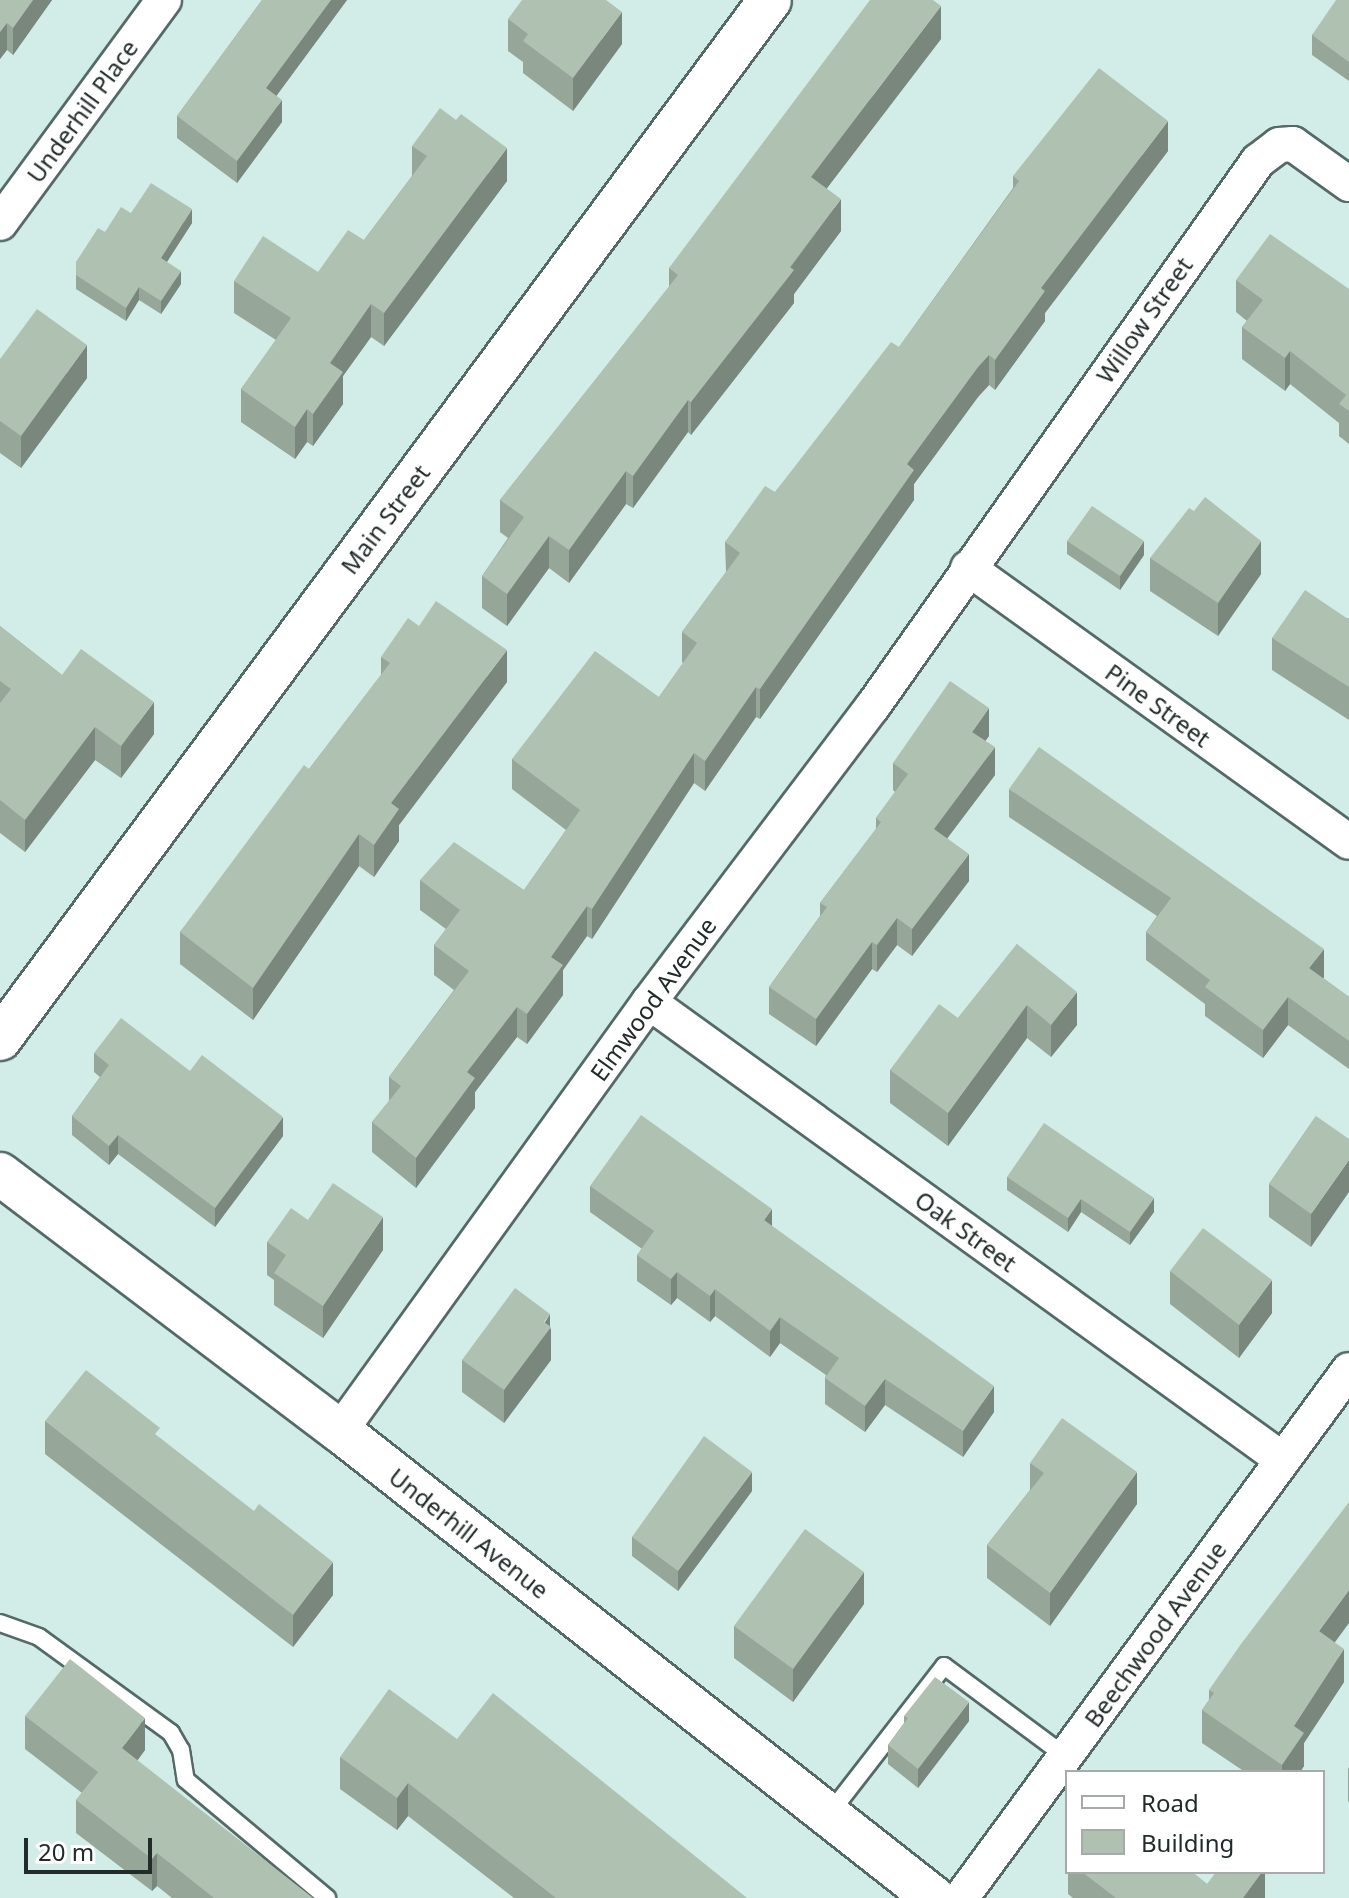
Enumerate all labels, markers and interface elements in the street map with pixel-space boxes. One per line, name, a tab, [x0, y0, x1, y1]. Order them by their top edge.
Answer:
street label: Underhill Place	[21, 34, 143, 188]
street label: Willow Street	[1090, 252, 1198, 388]
street label: Main Street	[335, 459, 435, 579]
street label: Pine Street	[1100, 657, 1216, 753]
street label: Elmwood Avenue	[584, 912, 722, 1086]
street label: Oak Street	[910, 1185, 1022, 1277]
street label: Underhill Avenue	[384, 1462, 554, 1604]
street label: Beechwood Avenue	[1078, 1536, 1232, 1732]
legend	[1065, 1770, 1325, 1874]
text: Road	[1141, 1786, 1199, 1819]
scale bar	[28, 1822, 156, 1872]
text: Building	[1141, 1826, 1234, 1859]
text: 20 m	[38, 1835, 94, 1868]

